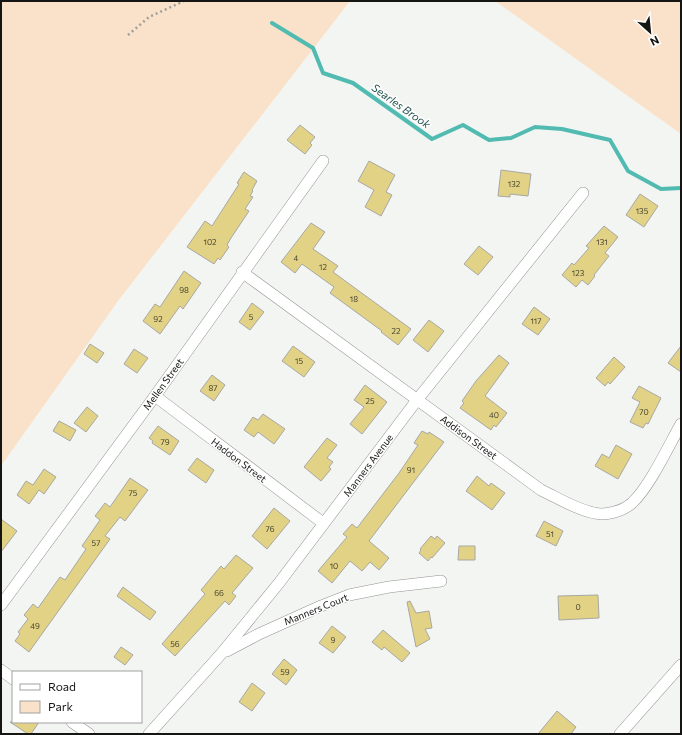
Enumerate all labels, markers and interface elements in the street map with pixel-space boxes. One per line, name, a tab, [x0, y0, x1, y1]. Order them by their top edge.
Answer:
north arrow	[630, 12, 670, 52]
text: N	[648, 34, 661, 49]
water label: Searles Brook	[369, 81, 434, 131]
house number: 132	[508, 179, 521, 189]
house number: 135	[636, 206, 649, 216]
house number: 102	[203, 237, 217, 247]
house number: 131	[596, 237, 608, 247]
house number: 4	[294, 253, 299, 263]
house number: 12	[319, 262, 327, 272]
house number: 123	[572, 268, 585, 278]
house number: 98	[179, 285, 189, 295]
house number: 18	[350, 294, 358, 304]
house number: 5	[249, 312, 254, 322]
house number: 92	[153, 314, 163, 324]
house number: 117	[530, 316, 542, 326]
house number: 22	[392, 326, 401, 336]
street label: Mellen Street	[140, 356, 186, 412]
house number: 15	[295, 356, 303, 366]
house number: 87	[208, 383, 218, 393]
house number: 25	[365, 396, 375, 406]
house number: 70	[639, 407, 649, 417]
house number: 40	[489, 410, 499, 420]
street label: Addison Street	[438, 412, 500, 462]
street label: Manners Avenue	[341, 431, 395, 499]
street label: Haddon Street	[209, 435, 269, 485]
house number: 79	[160, 437, 170, 447]
house number: 91	[407, 465, 415, 475]
house number: 75	[129, 488, 138, 498]
house number: 76	[265, 524, 275, 534]
house number: 51	[546, 529, 554, 539]
house number: 57	[92, 538, 100, 548]
house number: 10	[330, 561, 338, 571]
house number: 66	[214, 588, 224, 598]
street label: Manners Court	[282, 591, 350, 627]
house number: 0	[575, 602, 581, 612]
house number: 49	[30, 621, 40, 631]
house number: 9	[331, 635, 336, 645]
house number: 56	[170, 639, 180, 649]
house number: 59	[280, 667, 290, 677]
legend	[12, 671, 142, 723]
text: Road	[48, 679, 76, 693]
text: Park	[48, 699, 74, 713]

